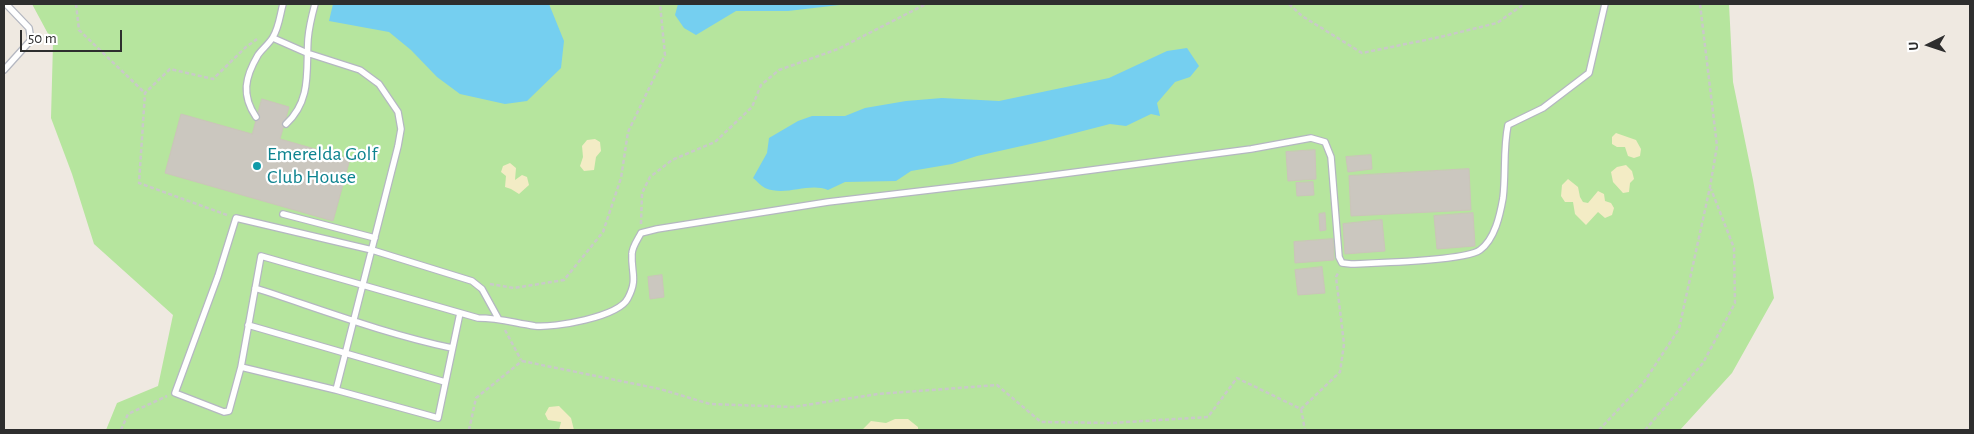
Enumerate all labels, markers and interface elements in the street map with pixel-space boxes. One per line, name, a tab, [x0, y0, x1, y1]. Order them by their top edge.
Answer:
scale bar	[22, 20, 125, 52]
north arrow	[1904, 20, 1954, 70]
text: 50 m	[28, 31, 57, 46]
text: U	[1907, 41, 1921, 51]
place label: Emerelda Golf Club House	[267, 142, 378, 189]
marker: Emerelda Golf Club House	[251, 160, 263, 172]

